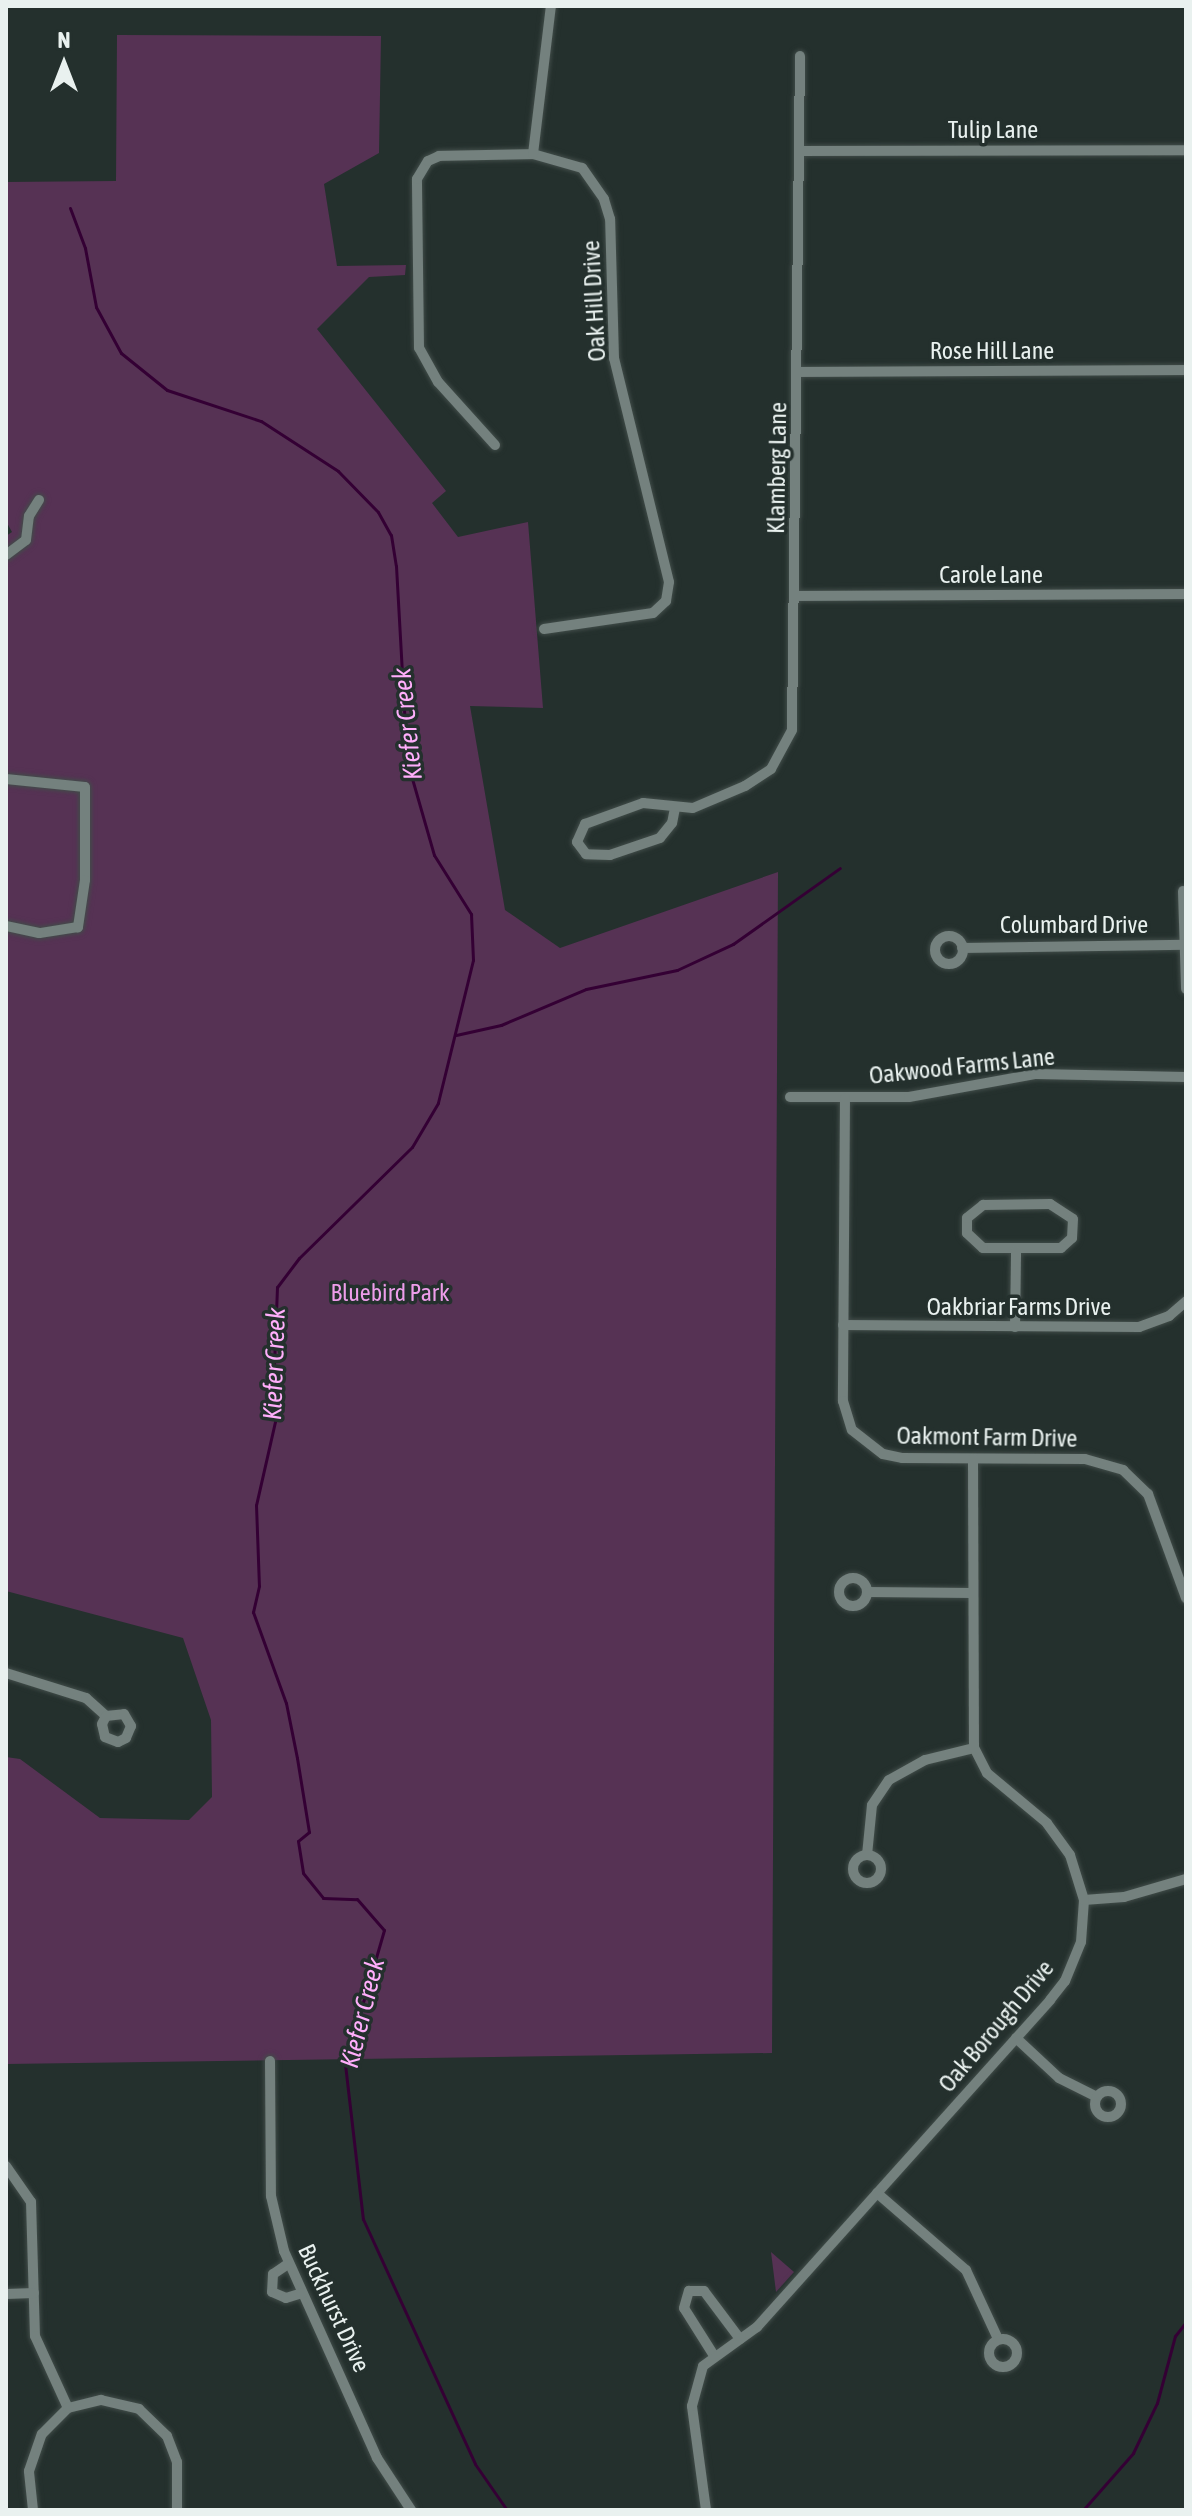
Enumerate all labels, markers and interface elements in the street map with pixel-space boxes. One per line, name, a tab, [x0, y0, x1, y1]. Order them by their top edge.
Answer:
north arrow	[24, 24, 104, 104]
text: N	[58, 27, 70, 53]
street label: Tulip Lane	[948, 116, 1038, 144]
street label: Oak Hill Drive	[576, 240, 612, 362]
street label: Rose Hill Lane	[930, 337, 1054, 365]
street label: Klamberg Lane	[761, 402, 793, 534]
street label: Carole Lane	[939, 561, 1043, 589]
water label: Kiefer Creek	[387, 666, 429, 782]
street label: Columbard Drive	[1000, 911, 1148, 939]
street label: Oakwood Farms Lane	[868, 1042, 1056, 1090]
park label: Bluebird Park	[331, 1279, 449, 1307]
street label: Oakbriar Farms Drive	[927, 1293, 1111, 1321]
water label: Kiefer Creek	[257, 1307, 293, 1421]
street label: Oakmont Farm Drive	[896, 1421, 1078, 1453]
street label: Oak Borough Drive	[932, 1954, 1060, 2098]
water label: Kiefer Creek	[334, 1955, 392, 2071]
street label: Buckhurst Drive	[292, 2239, 376, 2377]

